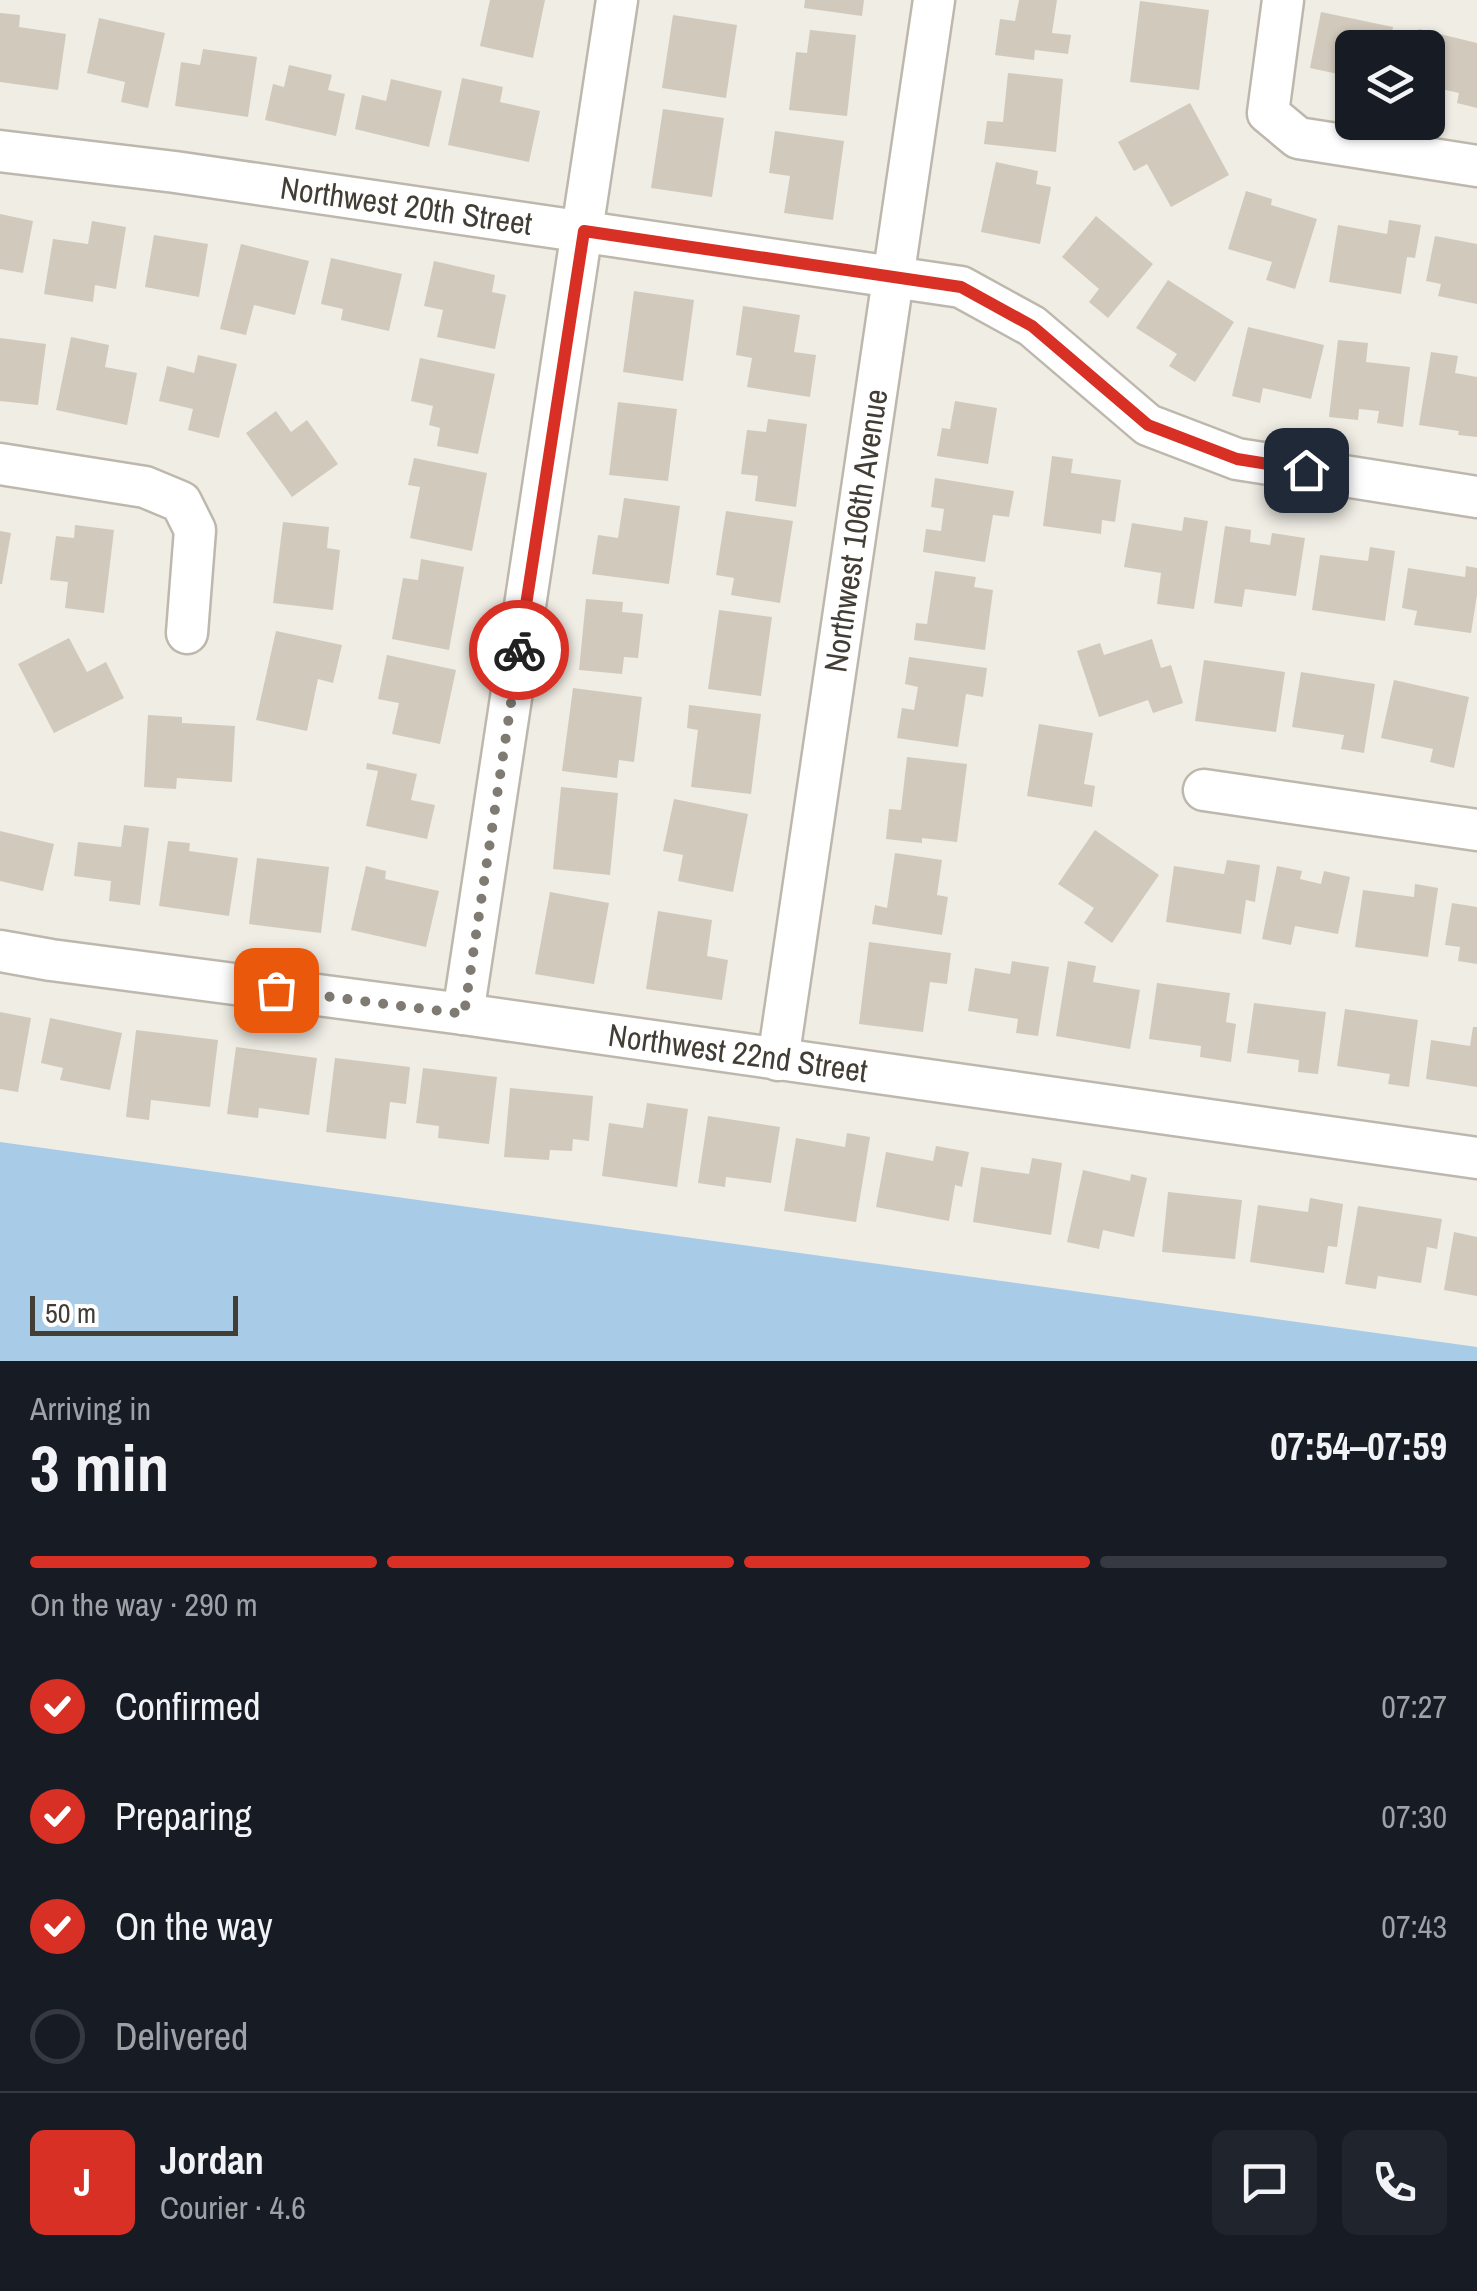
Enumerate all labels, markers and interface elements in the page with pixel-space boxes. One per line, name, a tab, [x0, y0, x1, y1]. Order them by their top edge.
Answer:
map controls	[1335, 30, 1445, 140]
button: layers	[1335, 30, 1445, 140]
street label: Northwest 20th Street	[278, 166, 535, 245]
street label: Northwest 106th Avenue	[813, 386, 897, 675]
pin	[1264, 428, 1349, 513]
icon: home	[1279, 443, 1334, 498]
courier	[469, 600, 569, 700]
icon: bike	[492, 623, 547, 678]
pin	[234, 948, 319, 1033]
icon: bag	[249, 963, 304, 1018]
street label: Northwest 22nd Street	[606, 1013, 870, 1092]
scale bar	[30, 1291, 238, 1336]
text: 50 m	[45, 1294, 96, 1332]
text: Arriving in	[30, 1387, 151, 1430]
text: 07:54–07:59	[1270, 1421, 1447, 1472]
text: 3 min	[30, 1424, 169, 1511]
text: On the way · 290 m	[30, 1583, 258, 1626]
icon: check	[30, 1679, 85, 1734]
text: Confirmed	[115, 1681, 260, 1732]
text: 07:27	[1381, 1685, 1447, 1728]
icon: check	[30, 1789, 85, 1844]
text: Preparing	[115, 1791, 252, 1842]
text: 07:30	[1381, 1795, 1447, 1838]
icon: check	[30, 1899, 85, 1954]
text: On the way	[115, 1901, 273, 1952]
text: 07:43	[1381, 1905, 1447, 1948]
text: Delivered	[115, 2011, 248, 2062]
button: chat	[1212, 2130, 1317, 2235]
button: phone	[1342, 2130, 1447, 2235]
text: Jordan	[160, 2135, 264, 2186]
text: J	[74, 2157, 91, 2208]
text: Courier · 4.6	[160, 2186, 306, 2229]

